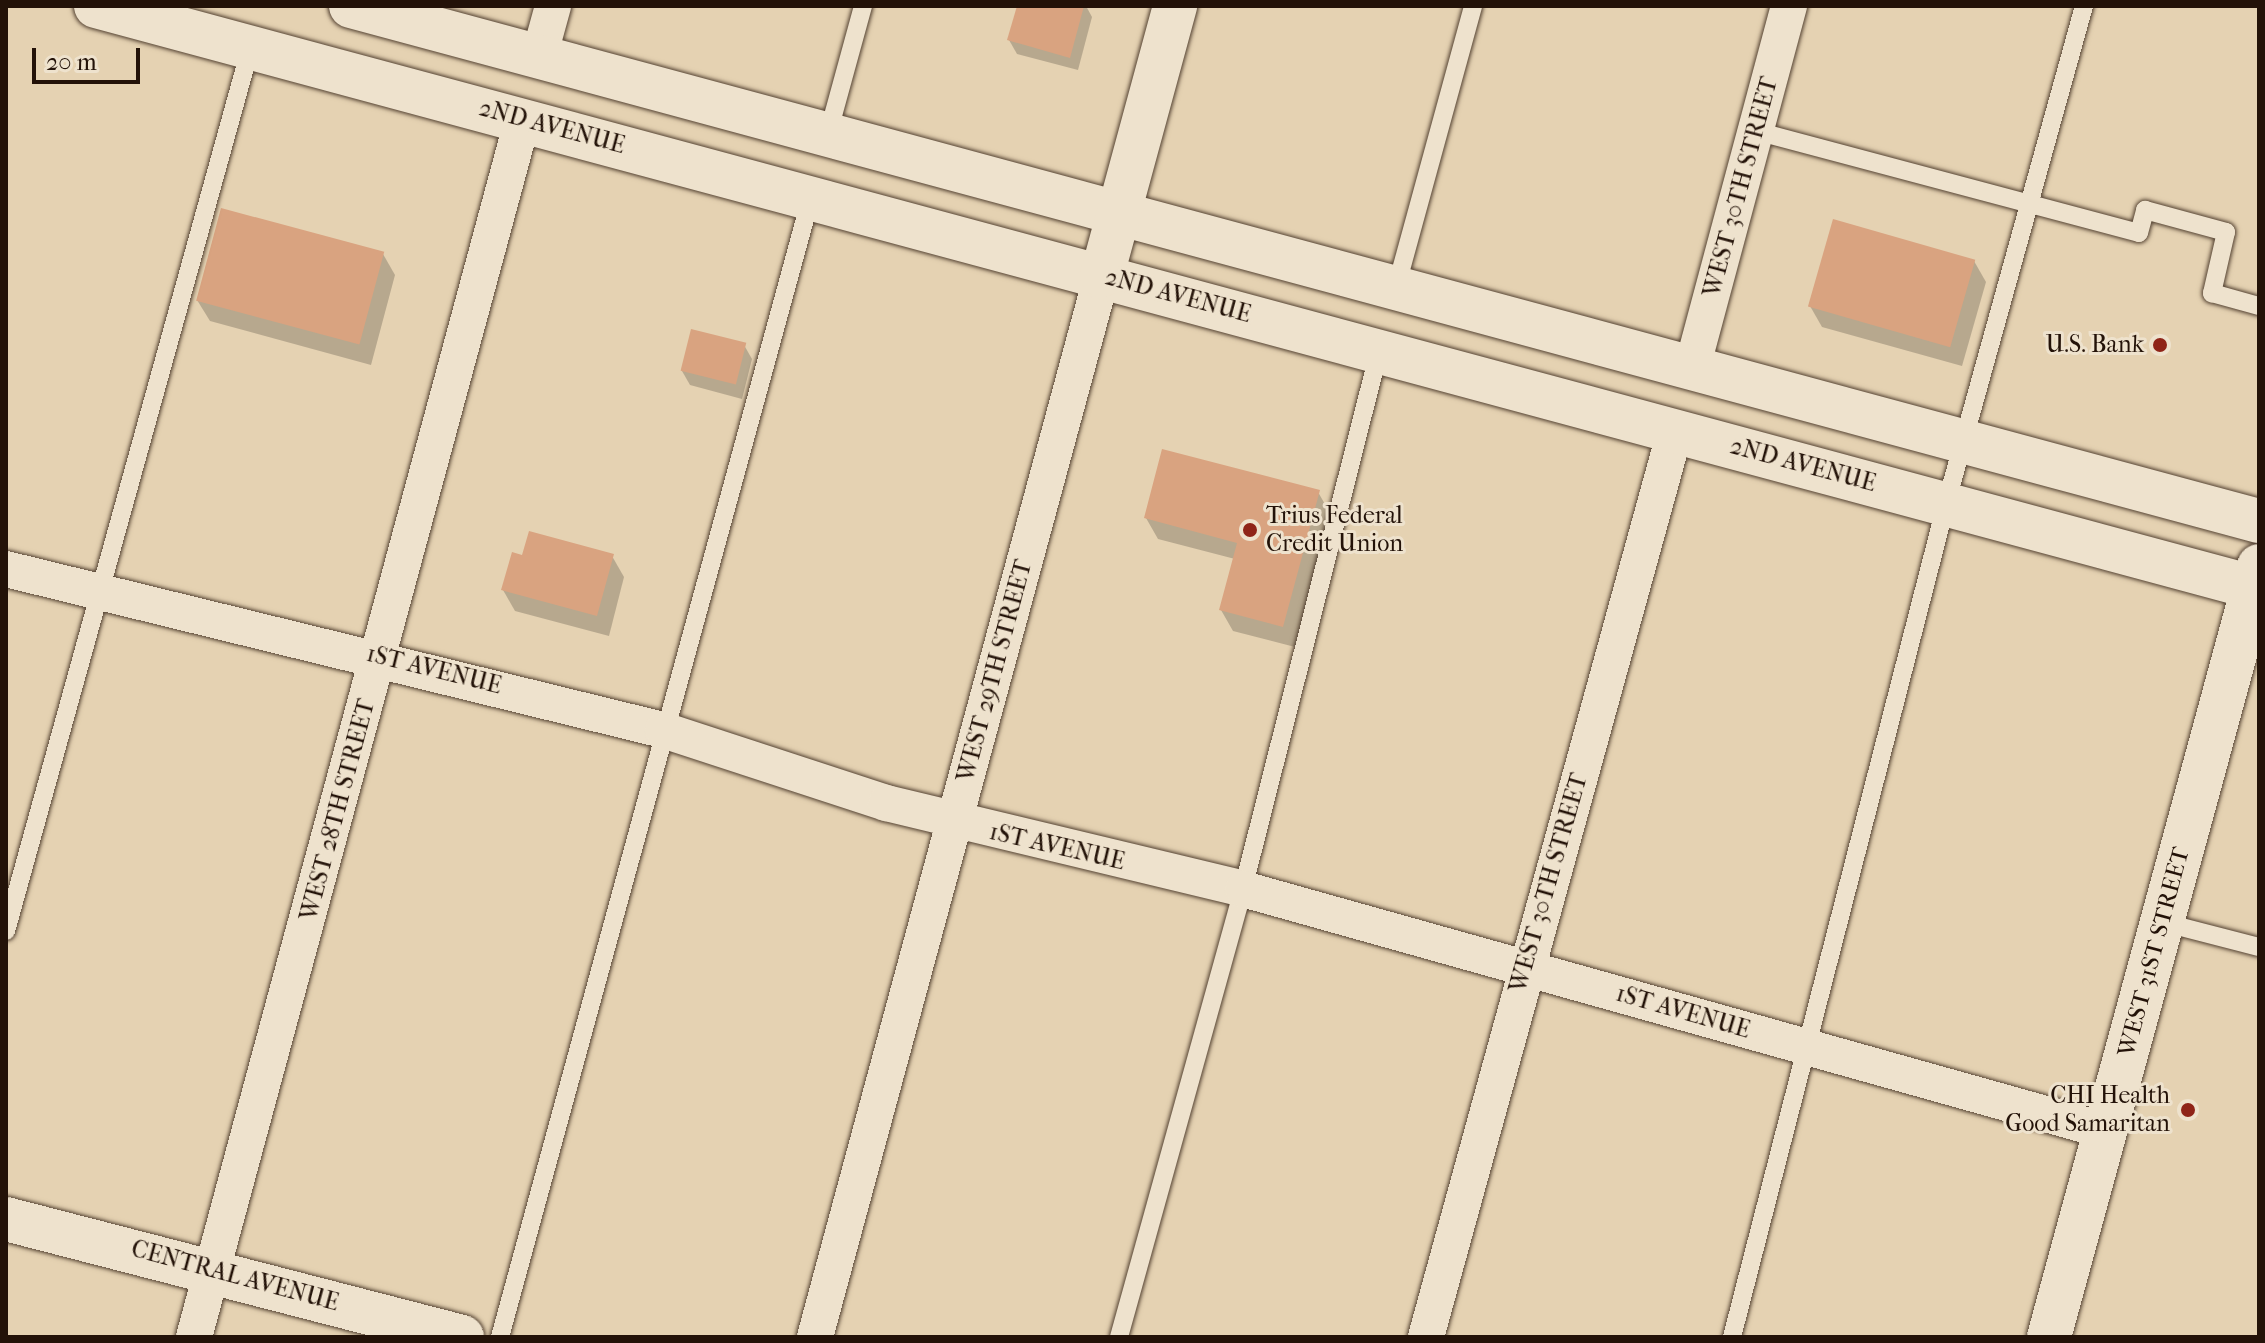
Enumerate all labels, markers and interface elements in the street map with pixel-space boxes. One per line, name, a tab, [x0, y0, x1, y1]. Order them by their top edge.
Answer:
scale bar	[36, 32, 144, 82]
text: 20 m	[46, 48, 97, 76]
street label: WEST 30TH STREET	[1698, 74, 1784, 300]
street label: 2ND AVENUE	[476, 94, 628, 160]
street label: 2ND AVENUE	[1102, 263, 1254, 329]
place label: U.S. Bank	[2046, 331, 2144, 359]
marker: U.S. Bank	[2151, 336, 2169, 354]
street label: 2ND AVENUE	[1727, 432, 1879, 498]
place label: Trius Federal Credit Union	[1266, 502, 1403, 558]
marker: Trius Federal Credit Union	[1241, 521, 1259, 539]
street label: WEST 29TH STREET	[952, 557, 1038, 785]
street label: 1ST AVENUE	[363, 639, 505, 701]
street label: WEST 28TH STREET	[295, 696, 381, 924]
street label: WEST 30TH STREET	[1504, 770, 1594, 996]
street label: 1ST AVENUE	[986, 817, 1128, 877]
street label: WEST 31ST STREET	[2112, 844, 2196, 1060]
street label: 1ST AVENUE	[1613, 979, 1753, 1045]
place label: CHI Health Good Samaritan	[2005, 1082, 2170, 1138]
marker: CHI Health Good Samaritan	[2177, 1099, 2199, 1121]
street label: CENTRAL AVENUE	[128, 1234, 342, 1318]

